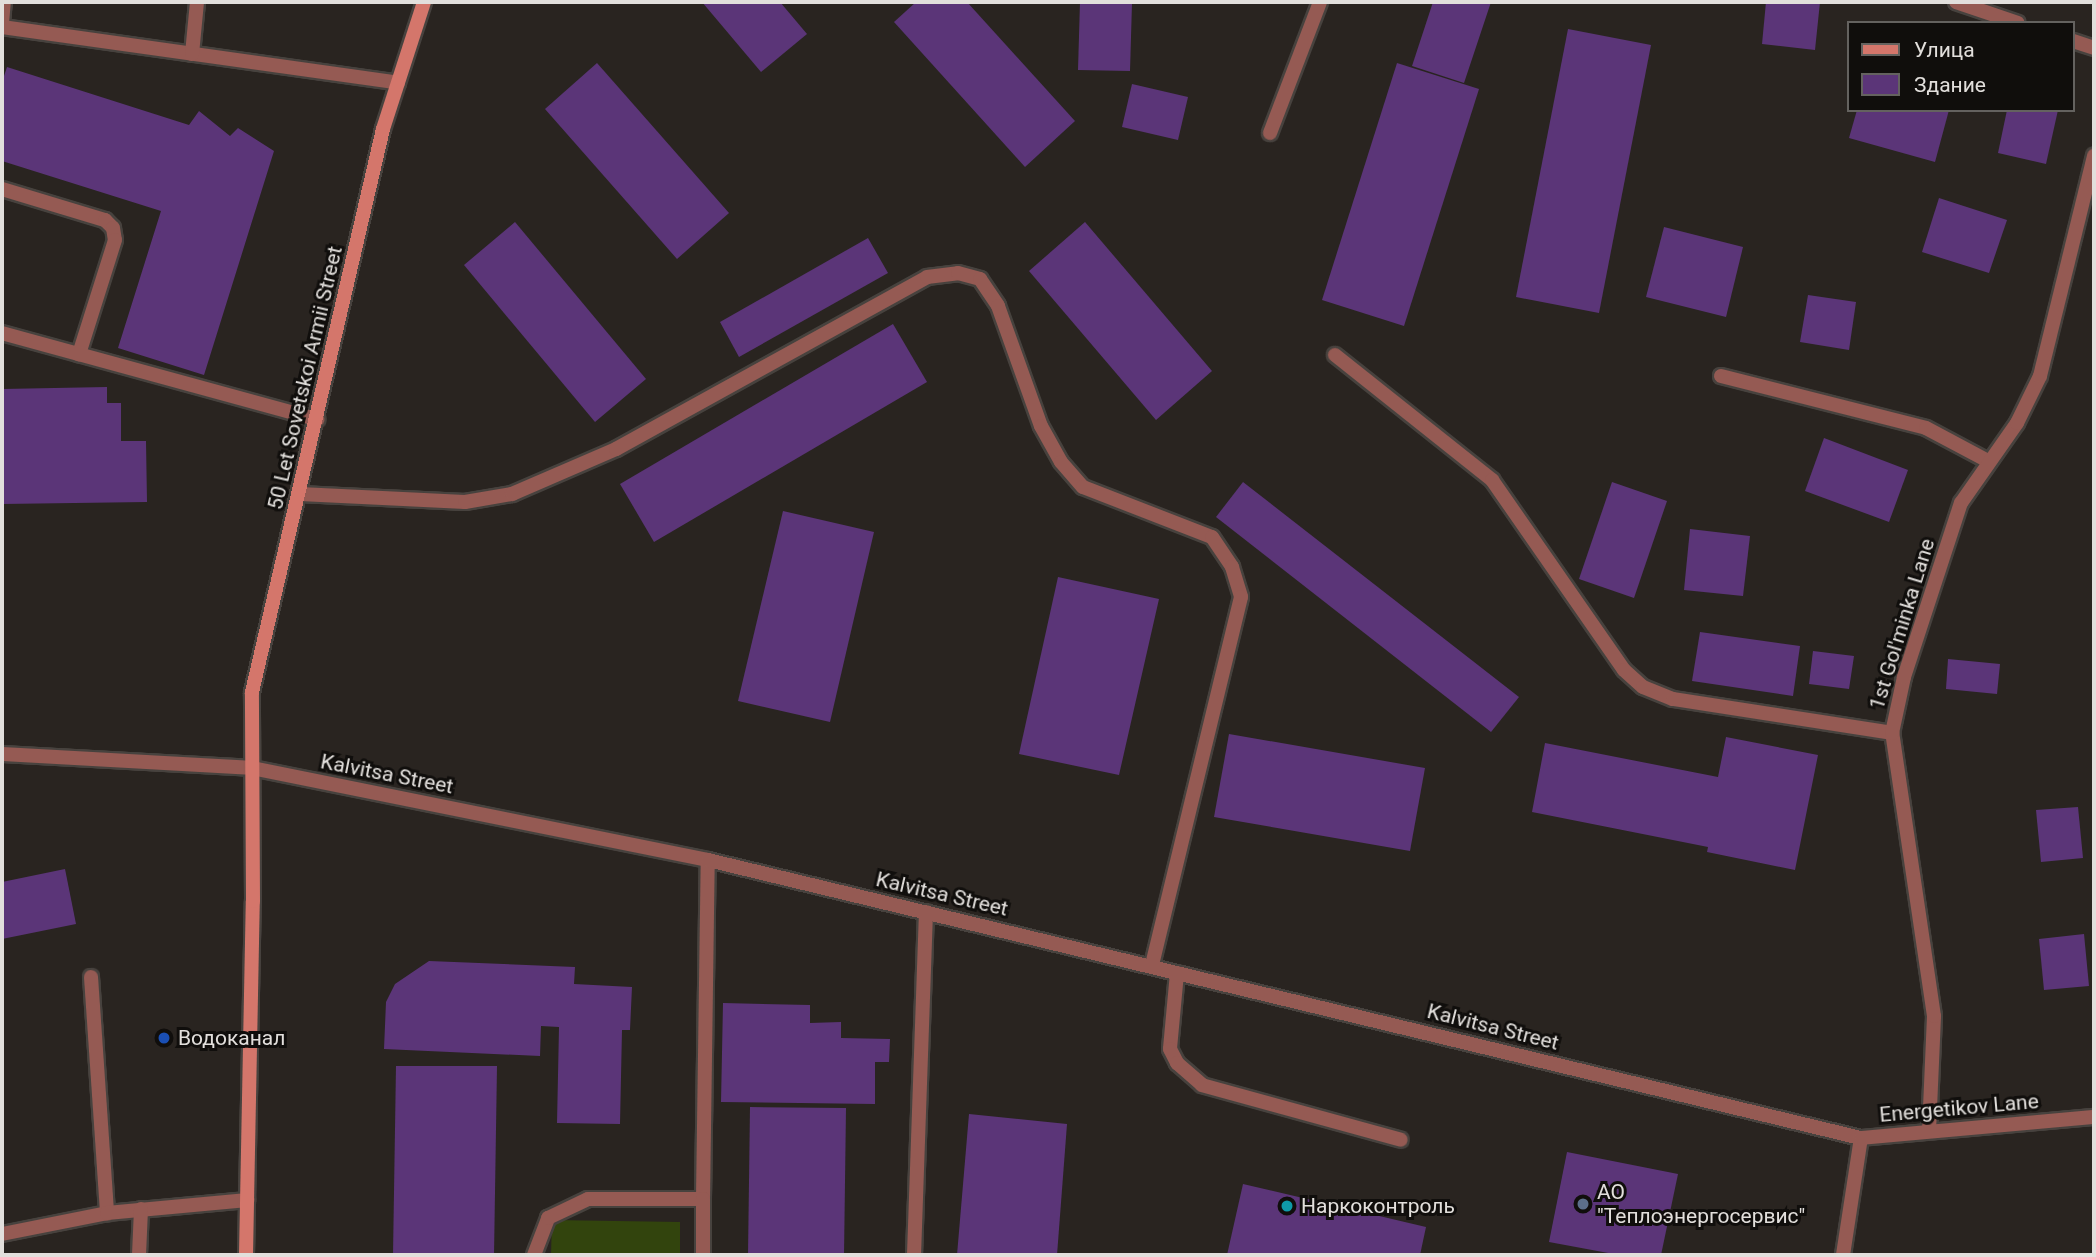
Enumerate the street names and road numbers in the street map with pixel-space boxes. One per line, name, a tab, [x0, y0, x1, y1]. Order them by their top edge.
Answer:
street label: 50 Let Sovetskoi Armii Street	[262, 244, 348, 512]
street label: 1st Gol'minka Lane	[1864, 535, 1940, 713]
street label: Kalvitsa Street	[318, 749, 456, 799]
street label: Kalvitsa Street	[874, 867, 1010, 921]
street label: Kalvitsa Street	[1425, 998, 1561, 1056]
street label: Energetikov Lane	[1878, 1088, 2040, 1128]

